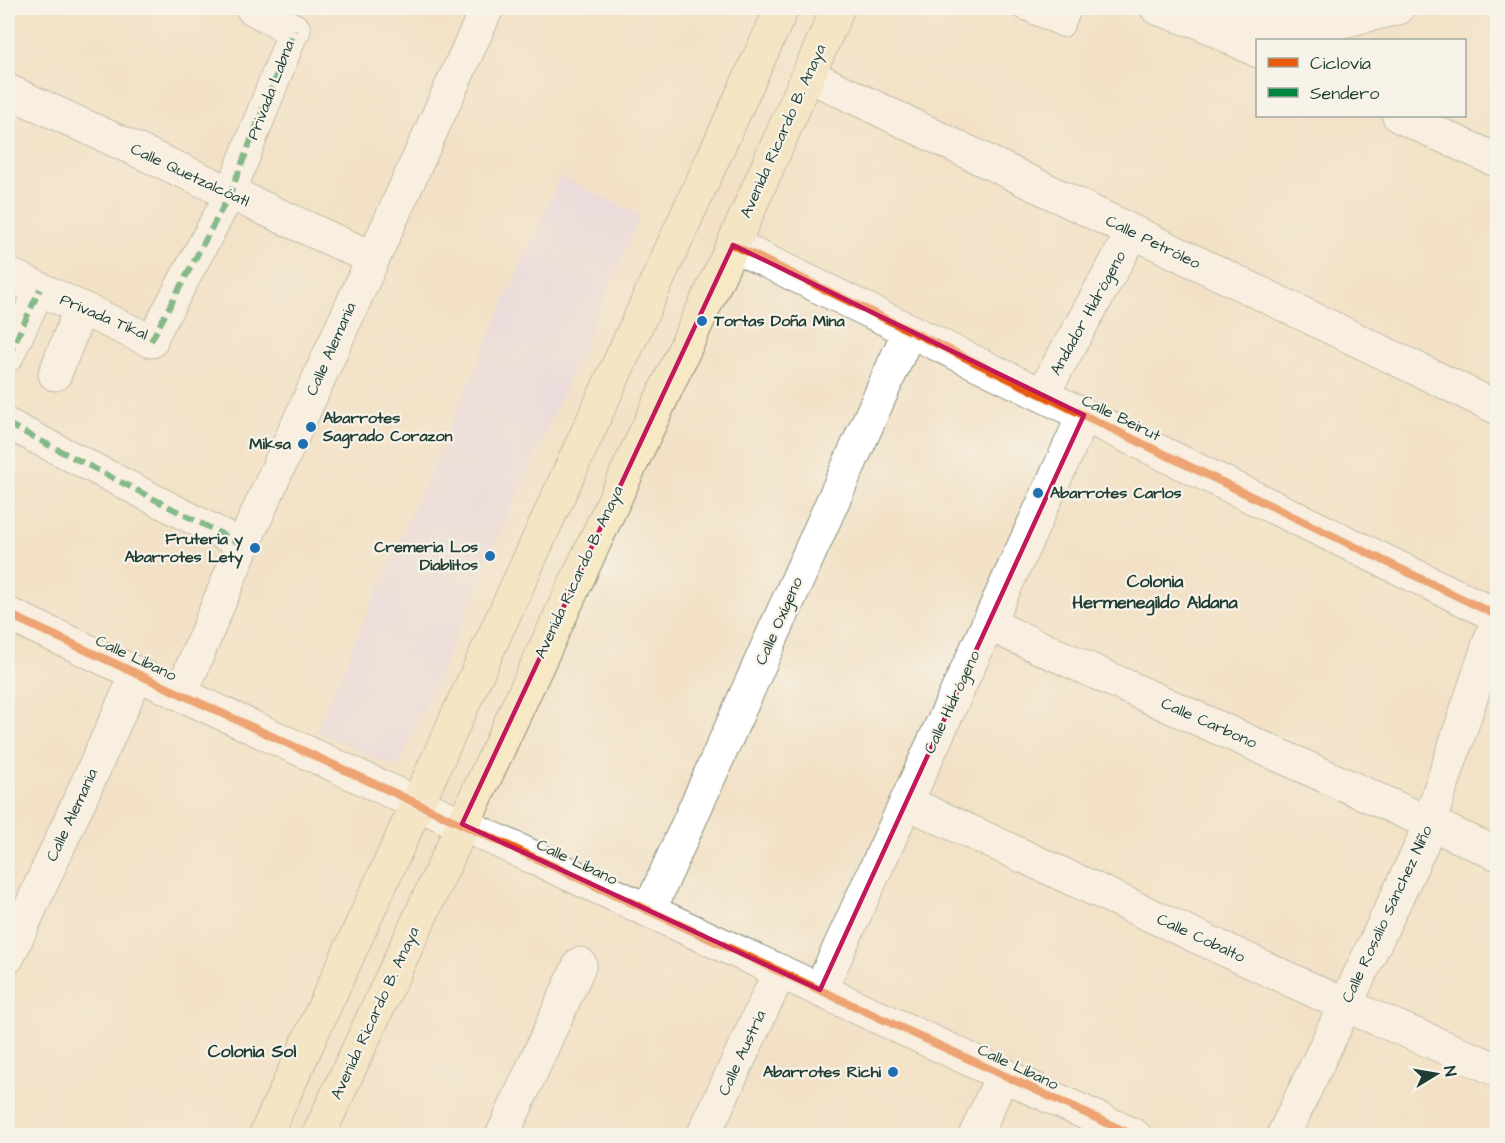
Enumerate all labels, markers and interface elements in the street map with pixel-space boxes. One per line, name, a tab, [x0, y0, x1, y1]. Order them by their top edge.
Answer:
street label: Privada Labna	[242, 37, 300, 143]
legend	[1256, 39, 1466, 117]
street label: Avenida Ricardo B. Anaya	[735, 41, 832, 222]
text: Ciclovía	[1310, 51, 1371, 76]
text: Sendero	[1310, 81, 1379, 106]
street label: Calle Quetzalcóatl	[127, 138, 253, 212]
street label: Calle Petróleo	[1102, 210, 1204, 274]
street label: Andador Hidrógeno	[1045, 247, 1132, 380]
street label: Privada Tikal	[57, 289, 151, 345]
street label: Calle Alemania	[301, 299, 361, 399]
place label: Tortas Doña Mina	[713, 310, 845, 332]
marker: Tortas Doña Mina	[695, 314, 709, 328]
street label: Calle Beirut	[1078, 389, 1165, 447]
place label: Abarrotes Sagrado Corazon	[322, 407, 452, 449]
marker: Abarrotes Sagrado Corazon	[304, 420, 318, 434]
place label: Miksa	[249, 433, 292, 455]
marker: Miksa	[296, 437, 310, 451]
street label: Avenida Ricardo B. Anaya	[529, 482, 630, 662]
place label: Abarrotes Carlos	[1050, 482, 1181, 504]
marker: Abarrotes Carlos	[1031, 486, 1045, 500]
place label: Fruteria y Abarrotes Lety	[124, 528, 243, 569]
place label: Cremeria Los Diablitos	[374, 536, 478, 576]
marker: Fruteria y Abarrotes Lety	[248, 541, 262, 555]
marker: Cremeria Los Diablitos	[483, 549, 497, 563]
district label: Colonia Hermenegildo Aldana	[1072, 569, 1239, 616]
street label: Calle Oxígeno	[750, 574, 809, 669]
street label: Calle Libano	[92, 630, 180, 686]
street label: Calle Hidrógeno	[918, 647, 986, 758]
street label: Calle Carbono	[1158, 692, 1260, 754]
street label: Calle Alemania	[41, 765, 103, 865]
street label: Calle Rosalío Sánchez Niño	[1336, 822, 1438, 1006]
street label: Calle Libano	[533, 834, 621, 890]
street label: Calle Cobalto	[1153, 908, 1249, 968]
street label: Avenida Ricardo B. Anaya	[325, 923, 426, 1103]
street label: Calle Austria	[713, 1007, 771, 1099]
district label: Colonia Sol	[208, 1039, 296, 1064]
street label: Calle Libano	[974, 1039, 1062, 1095]
north arrow	[1406, 1044, 1466, 1104]
place label: Abarrotes Richi	[763, 1061, 882, 1083]
text: N	[1438, 1064, 1461, 1078]
marker: Abarrotes Richi	[886, 1065, 900, 1079]

